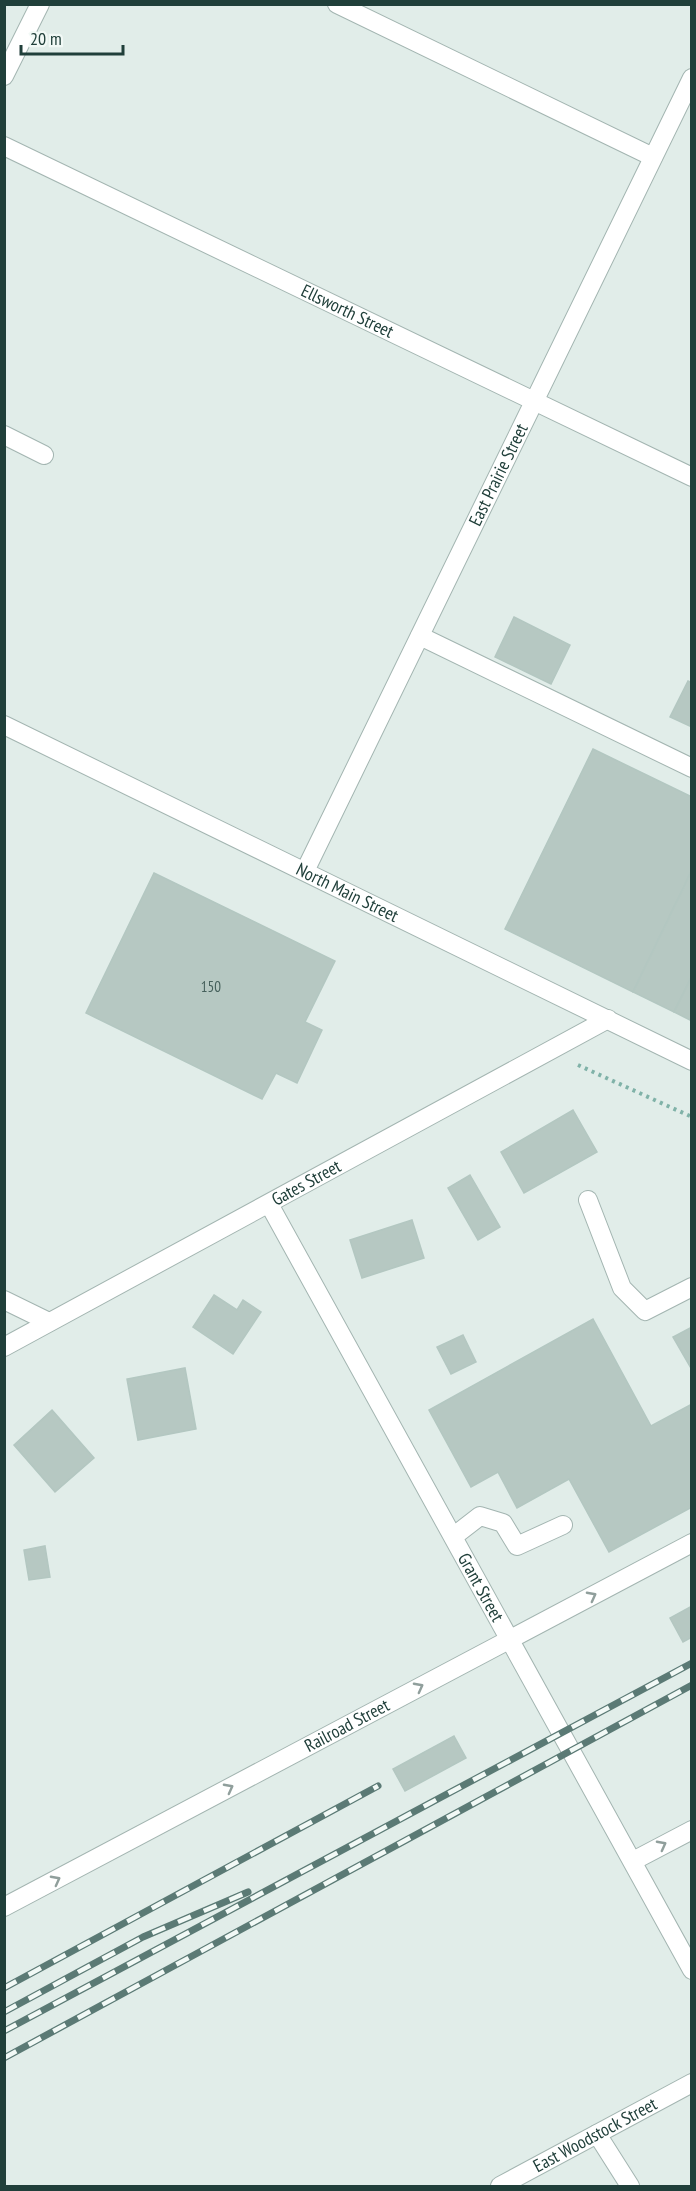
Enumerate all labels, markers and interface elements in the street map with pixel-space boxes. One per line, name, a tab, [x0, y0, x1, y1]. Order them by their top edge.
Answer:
scale bar	[21, 18, 123, 56]
text: 20 m	[30, 27, 62, 50]
street label: Ellsworth Street	[298, 279, 398, 343]
street label: East Prairie Street	[463, 420, 533, 529]
street label: North Main Street	[292, 857, 403, 927]
house number: 150	[201, 977, 221, 996]
street label: Gates Street	[267, 1154, 345, 1211]
street label: Grant Street	[453, 1549, 509, 1626]
one-way arrow	[585, 1592, 596, 1603]
one-way arrow	[413, 1683, 424, 1694]
street label: Railroad Street	[300, 1693, 393, 1757]
one-way arrow	[222, 1784, 233, 1795]
one-way arrow	[656, 1841, 666, 1852]
one-way arrow	[50, 1875, 61, 1887]
street label: East Woodstock Street	[529, 2092, 661, 2177]

